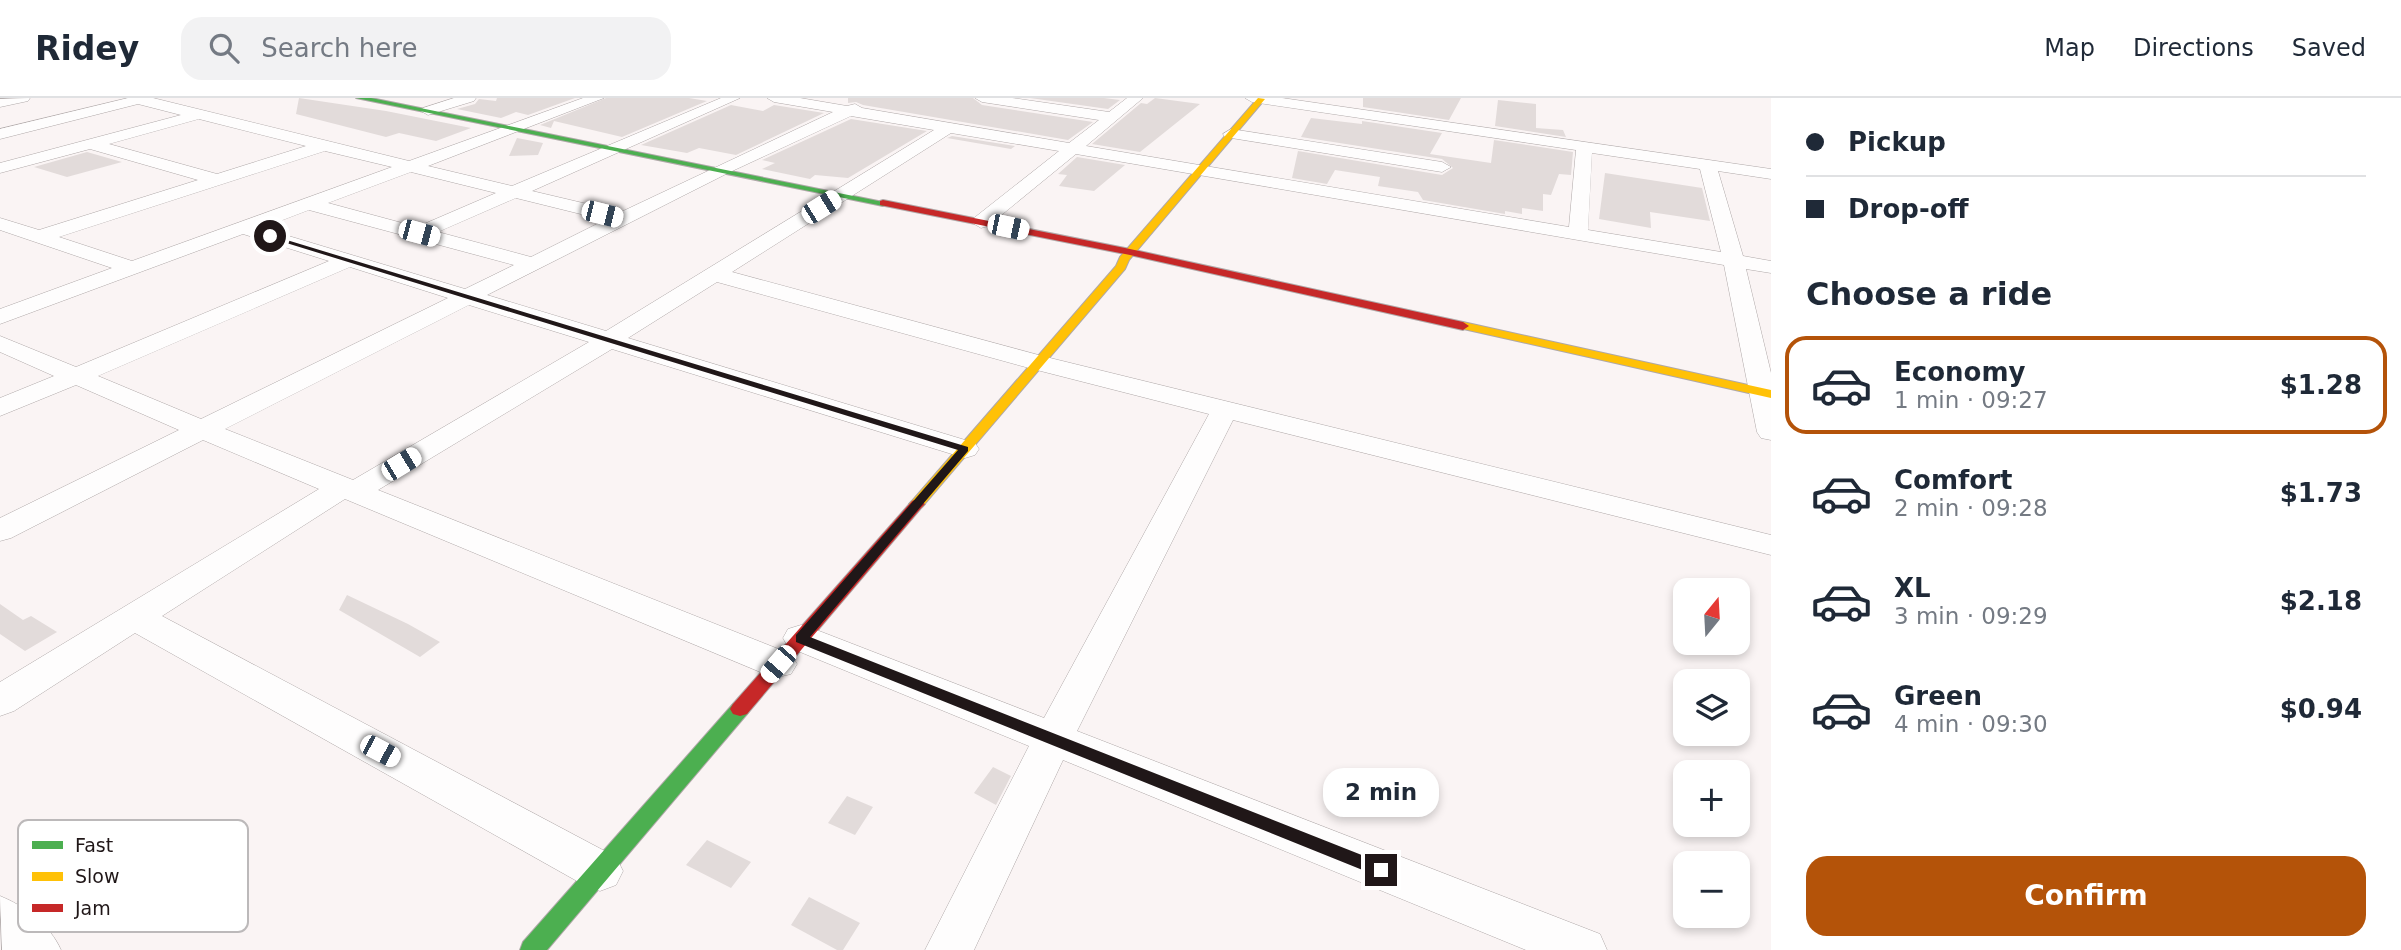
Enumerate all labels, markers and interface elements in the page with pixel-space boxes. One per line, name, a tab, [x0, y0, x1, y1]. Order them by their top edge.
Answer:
search box	[181, 17, 671, 80]
text: Ridey	[35, 29, 139, 68]
icon: search	[205, 29, 243, 67]
text: Search here	[261, 33, 417, 63]
text: Map	[2044, 34, 2095, 62]
text: Directions	[2133, 34, 2254, 62]
text: Saved	[2292, 34, 2366, 62]
text: Pickup	[1848, 127, 1946, 157]
car	[798, 187, 845, 227]
text: Drop-off	[1848, 194, 1969, 224]
car	[580, 199, 625, 229]
car	[986, 212, 1031, 242]
car	[396, 217, 443, 249]
route start	[254, 220, 286, 252]
text: Choose a ride	[1806, 275, 2052, 313]
icon: car	[1810, 354, 1873, 417]
text: Economy	[1894, 357, 2025, 387]
text: $1.28	[2280, 370, 2362, 400]
text: 1 min · 09:27	[1894, 387, 2048, 413]
car	[378, 444, 425, 484]
icon: car	[1810, 462, 1873, 525]
text: Comfort	[1894, 465, 2012, 495]
text: $1.73	[2280, 478, 2362, 508]
text: 2 min · 09:28	[1894, 495, 2048, 521]
icon: car	[1810, 570, 1873, 633]
text: XL	[1894, 573, 1931, 603]
north arrow	[1673, 578, 1750, 654]
map controls	[1673, 578, 1750, 928]
text: $2.18	[2280, 586, 2362, 616]
text: 3 min · 09:29	[1894, 603, 2048, 629]
car	[757, 641, 800, 687]
button: layers	[1673, 669, 1750, 746]
icon: car	[1810, 678, 1873, 741]
text: Green	[1894, 681, 1982, 711]
text: $0.94	[2280, 694, 2362, 724]
text: 4 min · 09:30	[1894, 711, 2048, 737]
car	[357, 732, 404, 770]
button: +	[1673, 760, 1750, 837]
callout: 2 min	[1323, 768, 1439, 818]
text: 2 min	[1345, 779, 1417, 805]
legend	[18, 820, 248, 932]
text: Fast	[75, 834, 113, 856]
button: −	[1673, 851, 1750, 928]
route end	[1365, 854, 1397, 886]
button: Confirm	[1806, 856, 2366, 936]
text: Slow	[75, 865, 120, 887]
text: Jam	[74, 897, 111, 919]

